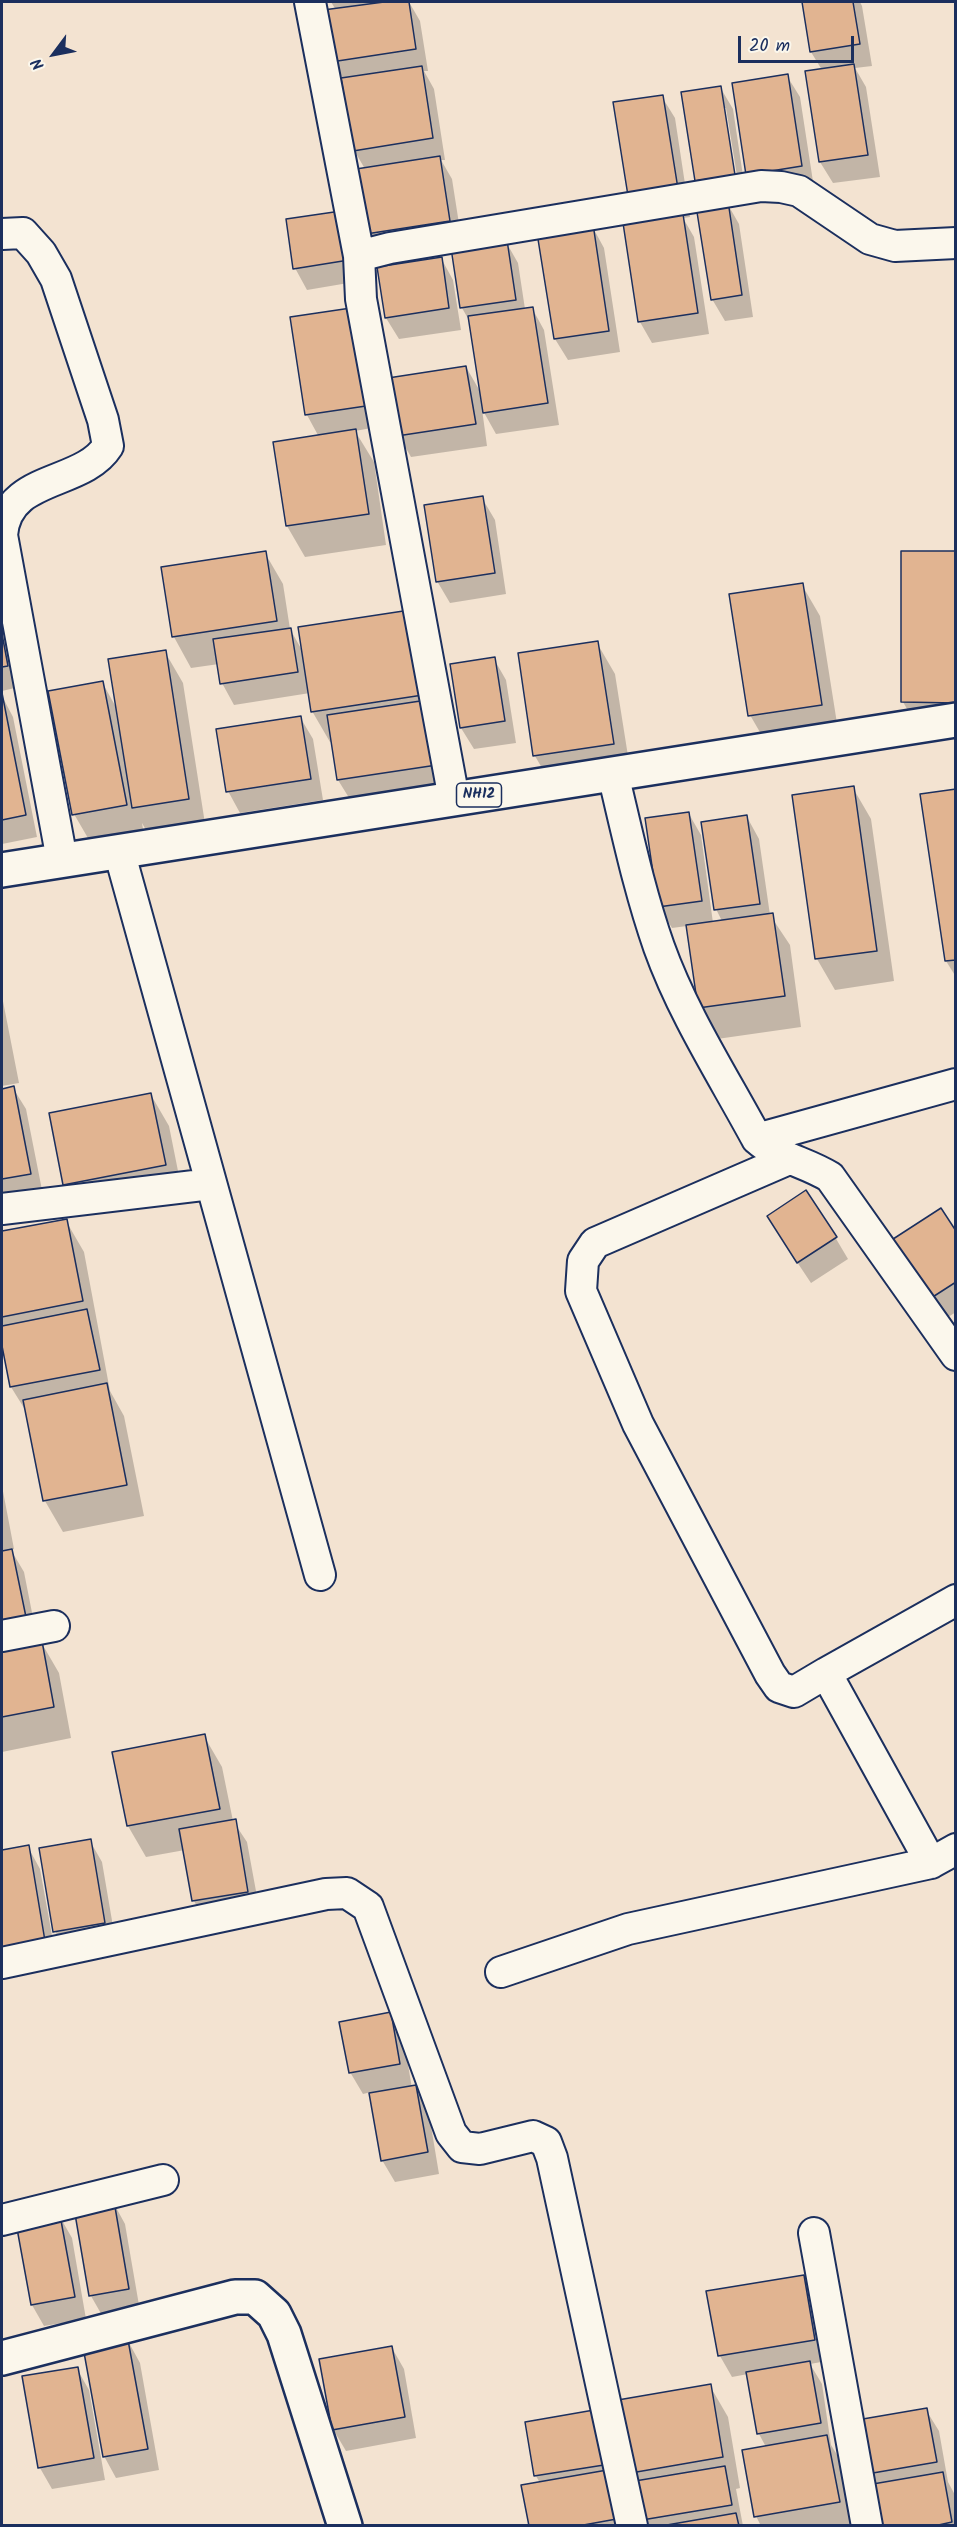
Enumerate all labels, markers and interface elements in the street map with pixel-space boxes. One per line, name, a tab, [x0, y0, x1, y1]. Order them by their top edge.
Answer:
north arrow	[24, 24, 84, 84]
scale bar	[741, 24, 856, 62]
text: 20 m	[749, 32, 790, 61]
text: N	[25, 53, 52, 75]
road number: NH12	[456, 783, 502, 807]

